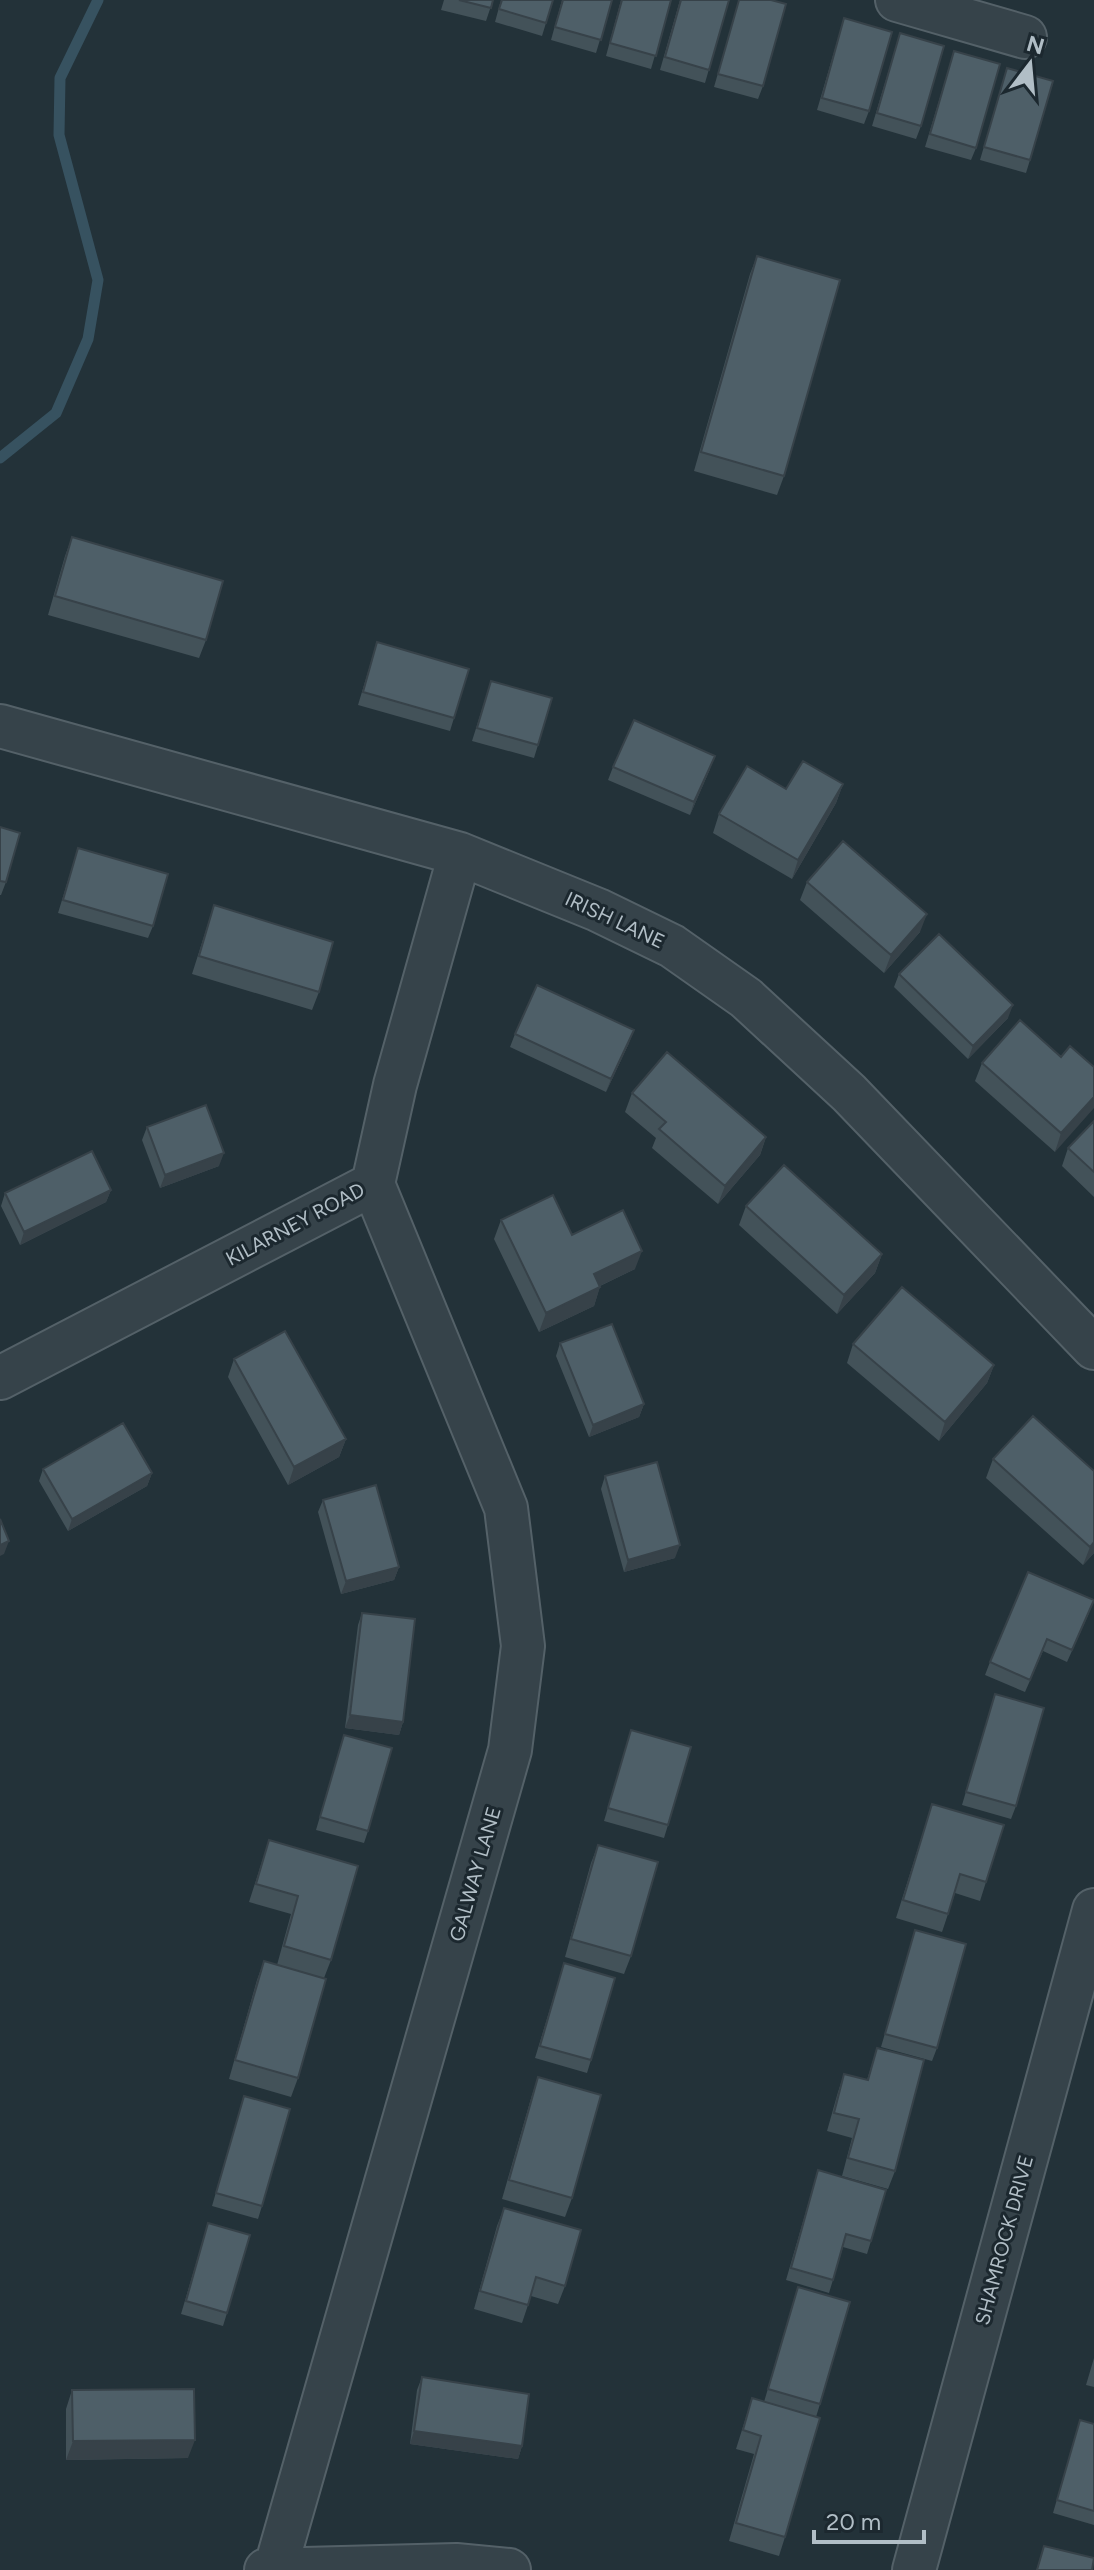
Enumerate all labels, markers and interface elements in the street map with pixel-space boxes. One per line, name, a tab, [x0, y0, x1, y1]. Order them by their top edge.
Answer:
north arrow	[990, 24, 1070, 104]
text: N	[1023, 30, 1047, 61]
street label: IRISH LANE	[561, 887, 669, 953]
street label: KILARNEY ROAD	[221, 1177, 369, 1271]
street label: GALWAY LANE	[444, 1804, 506, 1944]
street label: SHAMROCK DRIVE	[970, 2152, 1038, 2328]
scale bar	[814, 2494, 924, 2544]
text: 20 m	[826, 2507, 881, 2536]

